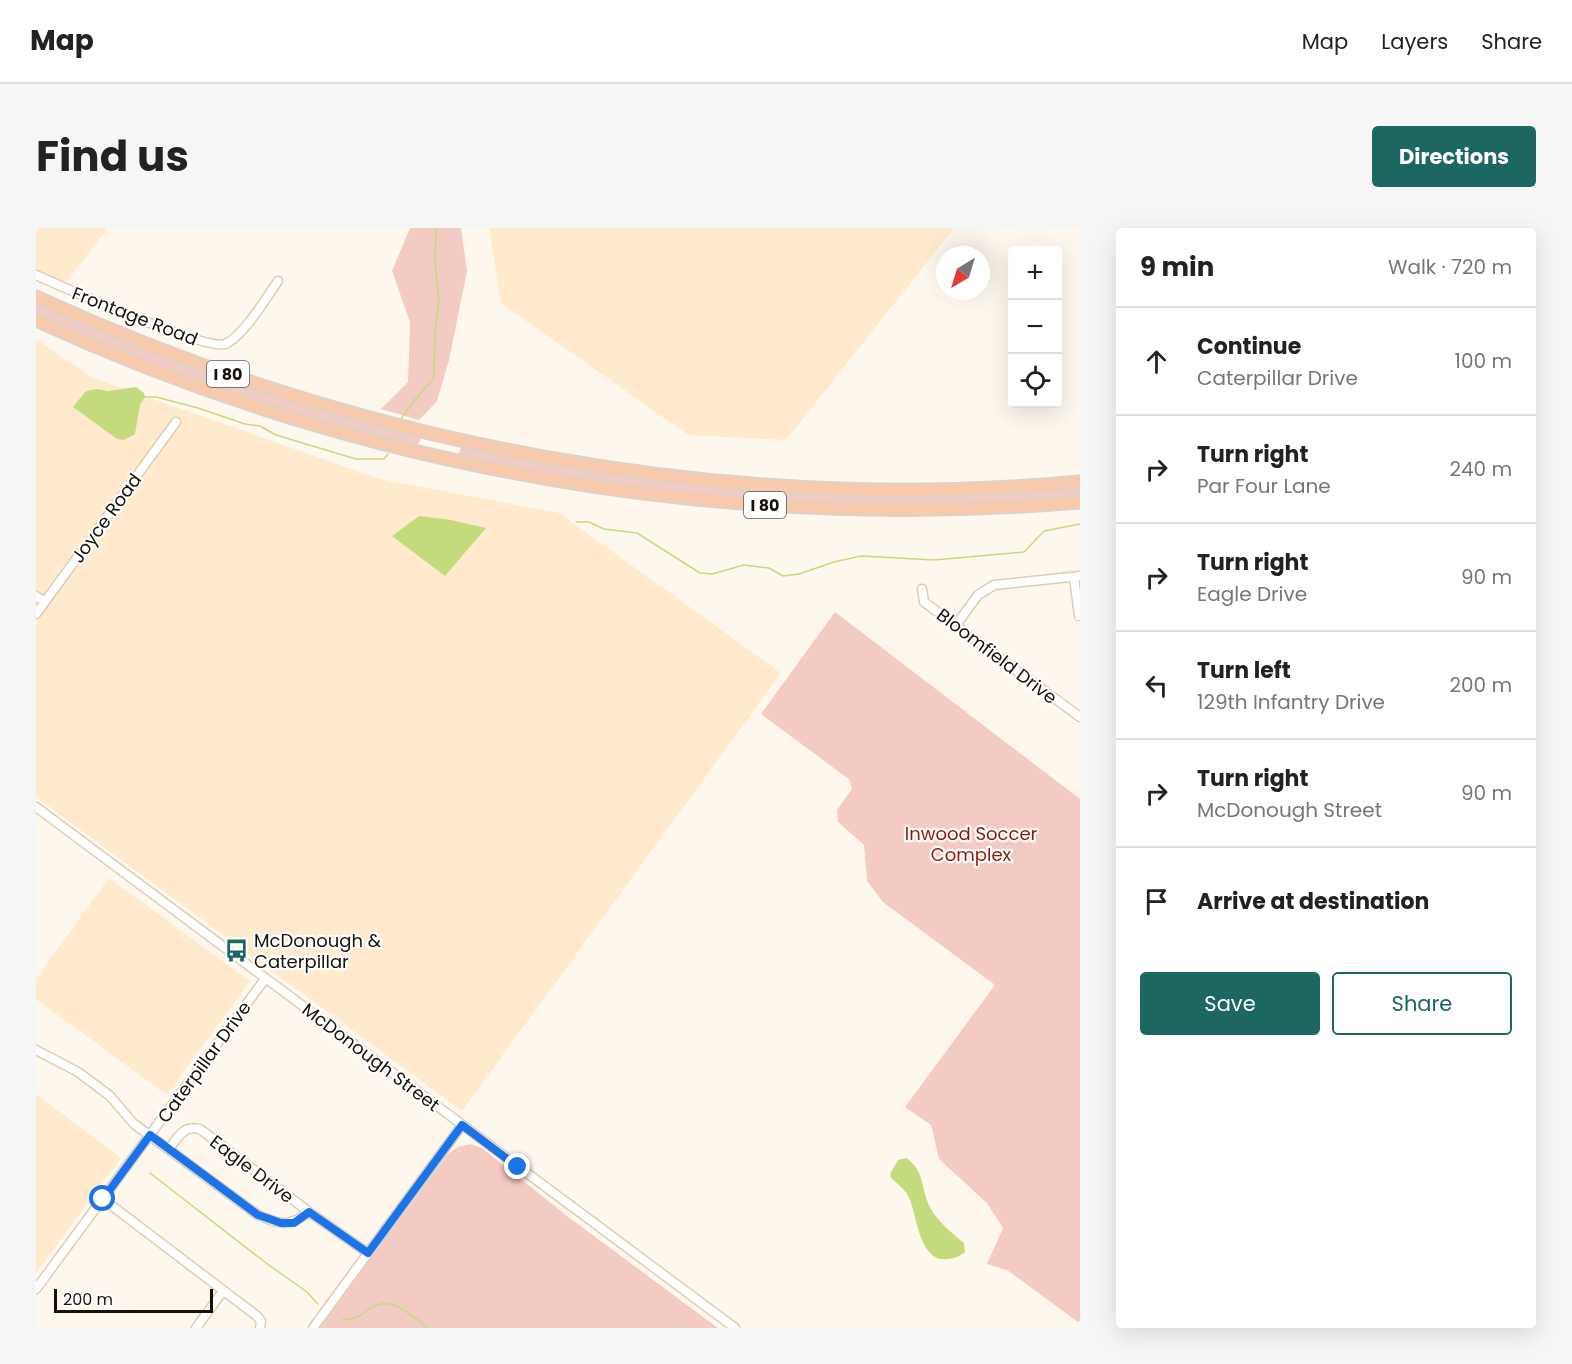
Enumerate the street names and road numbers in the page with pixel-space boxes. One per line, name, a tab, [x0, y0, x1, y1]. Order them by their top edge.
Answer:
street label: Frontage Road	[69, 281, 201, 351]
road number: I 80	[207, 361, 249, 387]
street label: Joyce Road	[65, 468, 147, 568]
road number: I 80	[744, 492, 786, 518]
street label: Bloomfield Drive	[932, 602, 1062, 710]
street label: Caterpillar Drive	[151, 996, 257, 1128]
street label: McDonough Street	[297, 997, 445, 1117]
street label: Eagle Drive	[205, 1129, 299, 1209]

